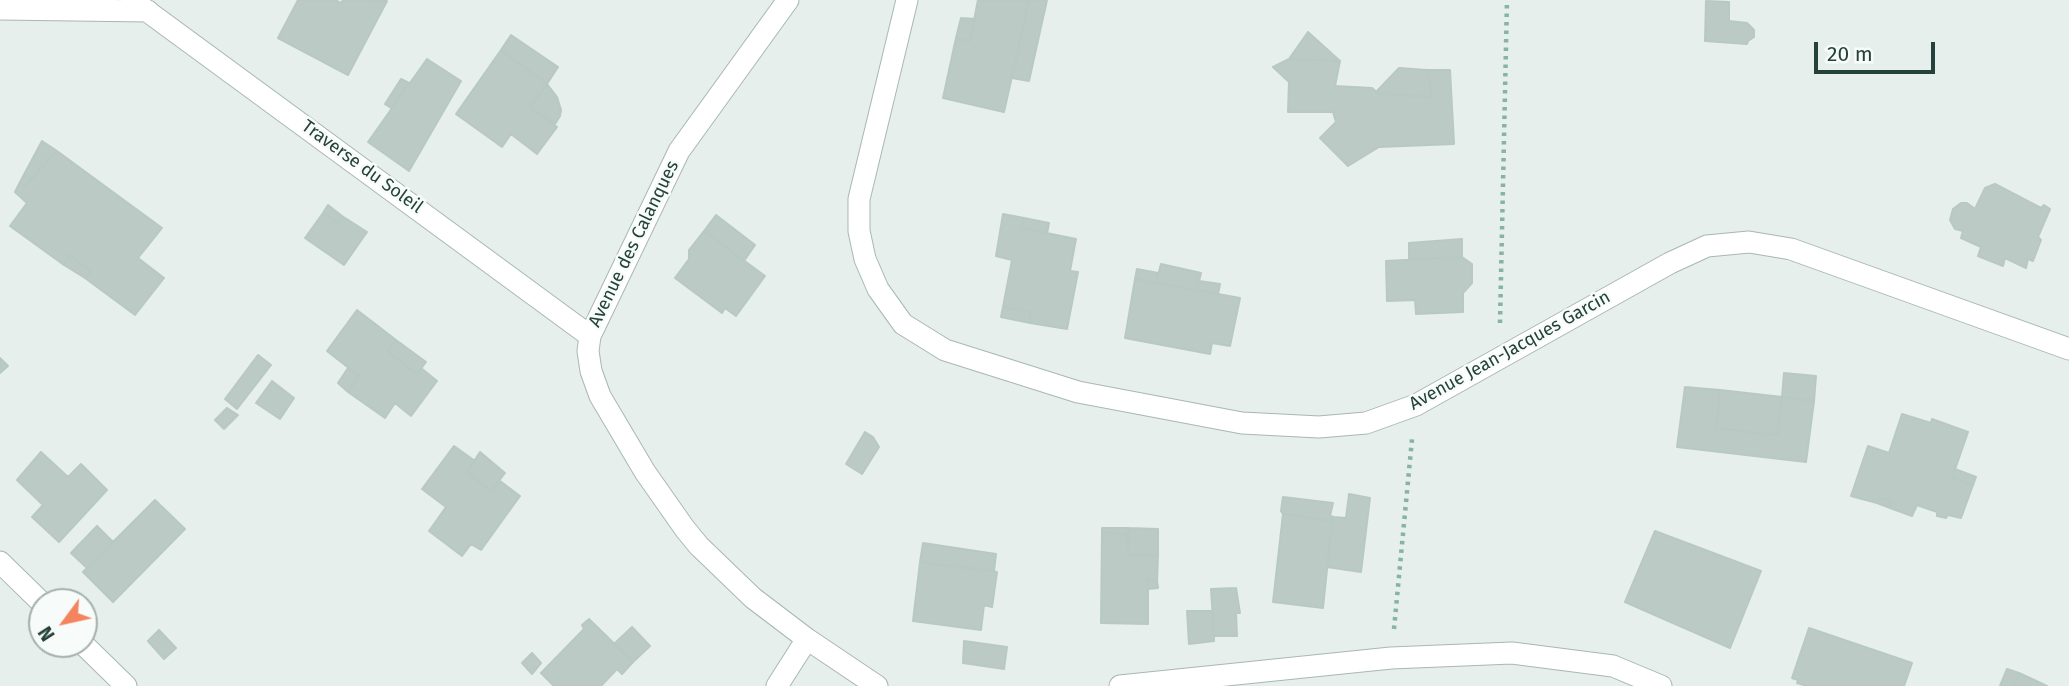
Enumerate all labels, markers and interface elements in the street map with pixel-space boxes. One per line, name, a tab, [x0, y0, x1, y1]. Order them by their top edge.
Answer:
scale bar	[1817, 28, 1938, 72]
text: 20 m	[1827, 41, 1873, 67]
street label: Traverse du Soleil	[297, 116, 427, 218]
street label: Avenue des Calanques	[584, 157, 684, 331]
street label: Avenue Jean-Jacques Garcin	[1406, 287, 1614, 415]
north arrow	[28, 588, 98, 658]
text: N	[34, 622, 60, 645]

